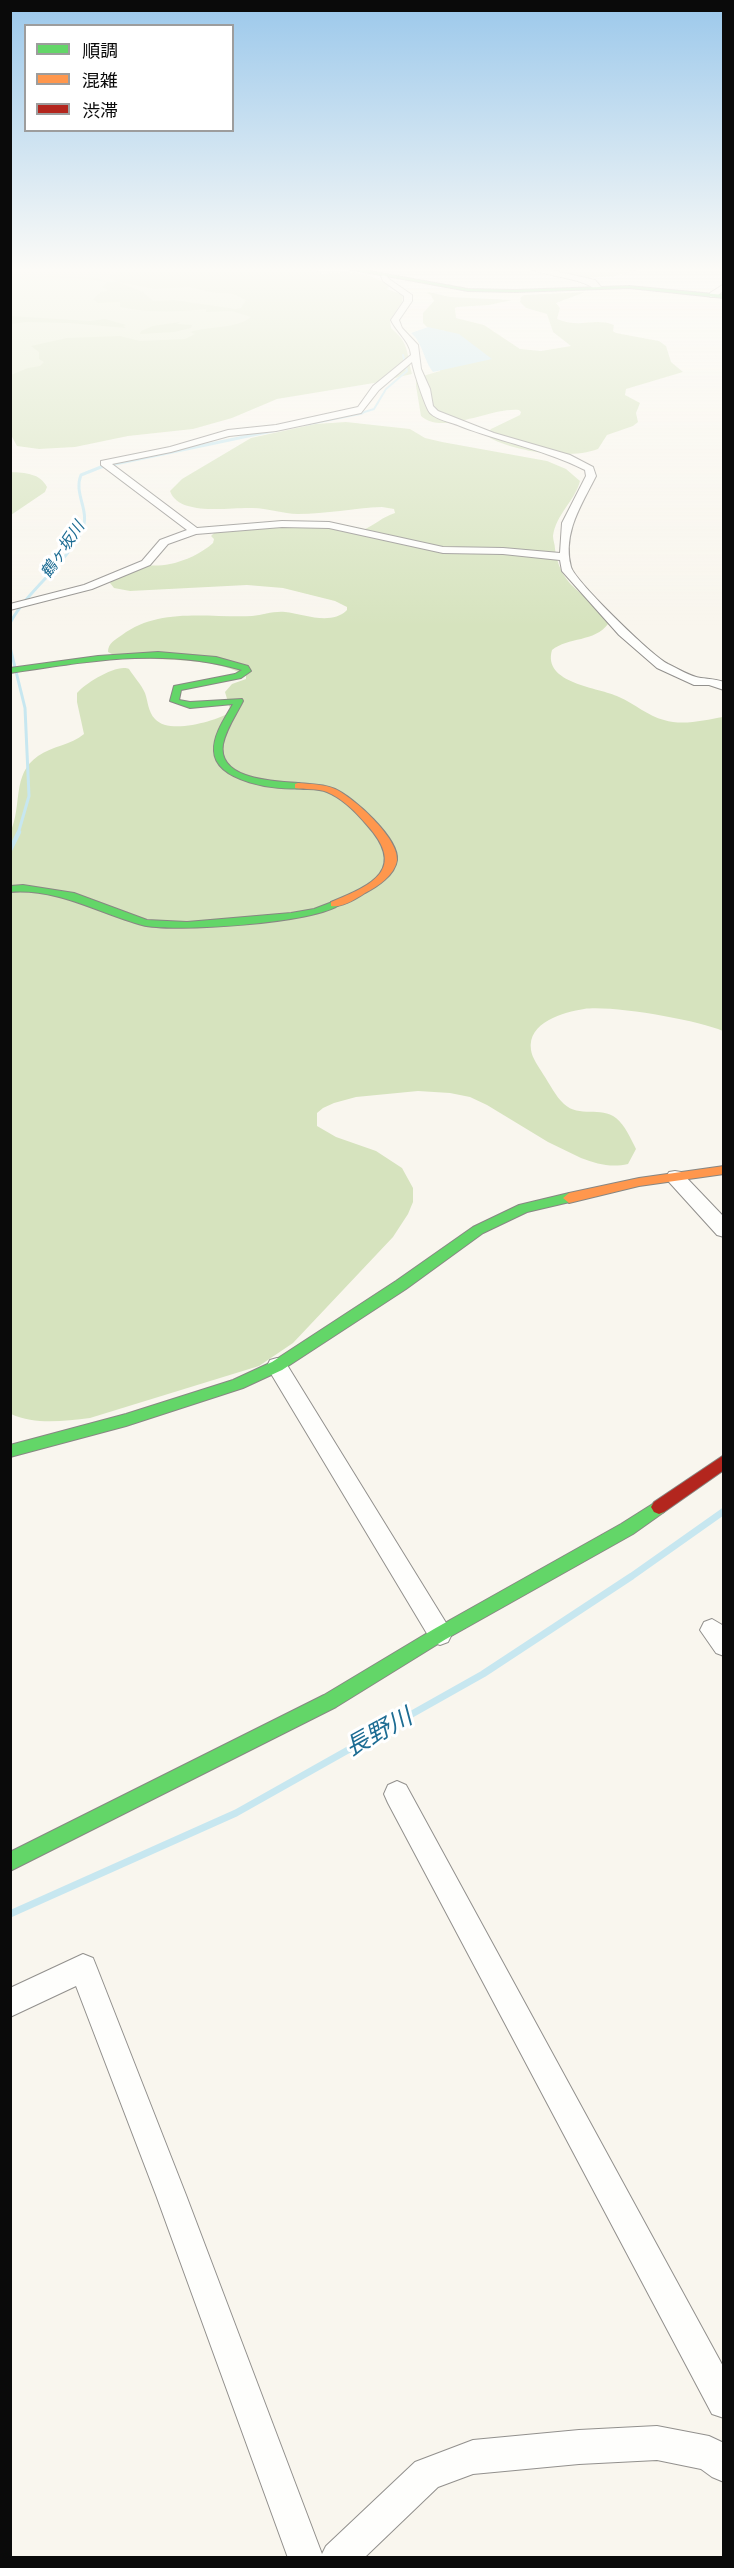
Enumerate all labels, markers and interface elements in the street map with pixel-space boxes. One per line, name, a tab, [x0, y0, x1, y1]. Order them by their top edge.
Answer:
legend	[24, 24, 234, 132]
text: 順調	[82, 38, 118, 62]
text: 混雑	[82, 68, 118, 92]
text: 渋滞	[82, 98, 118, 122]
water label: 鶴ヶ坂川	[37, 518, 89, 582]
water label: 長野川	[341, 1703, 417, 1763]

